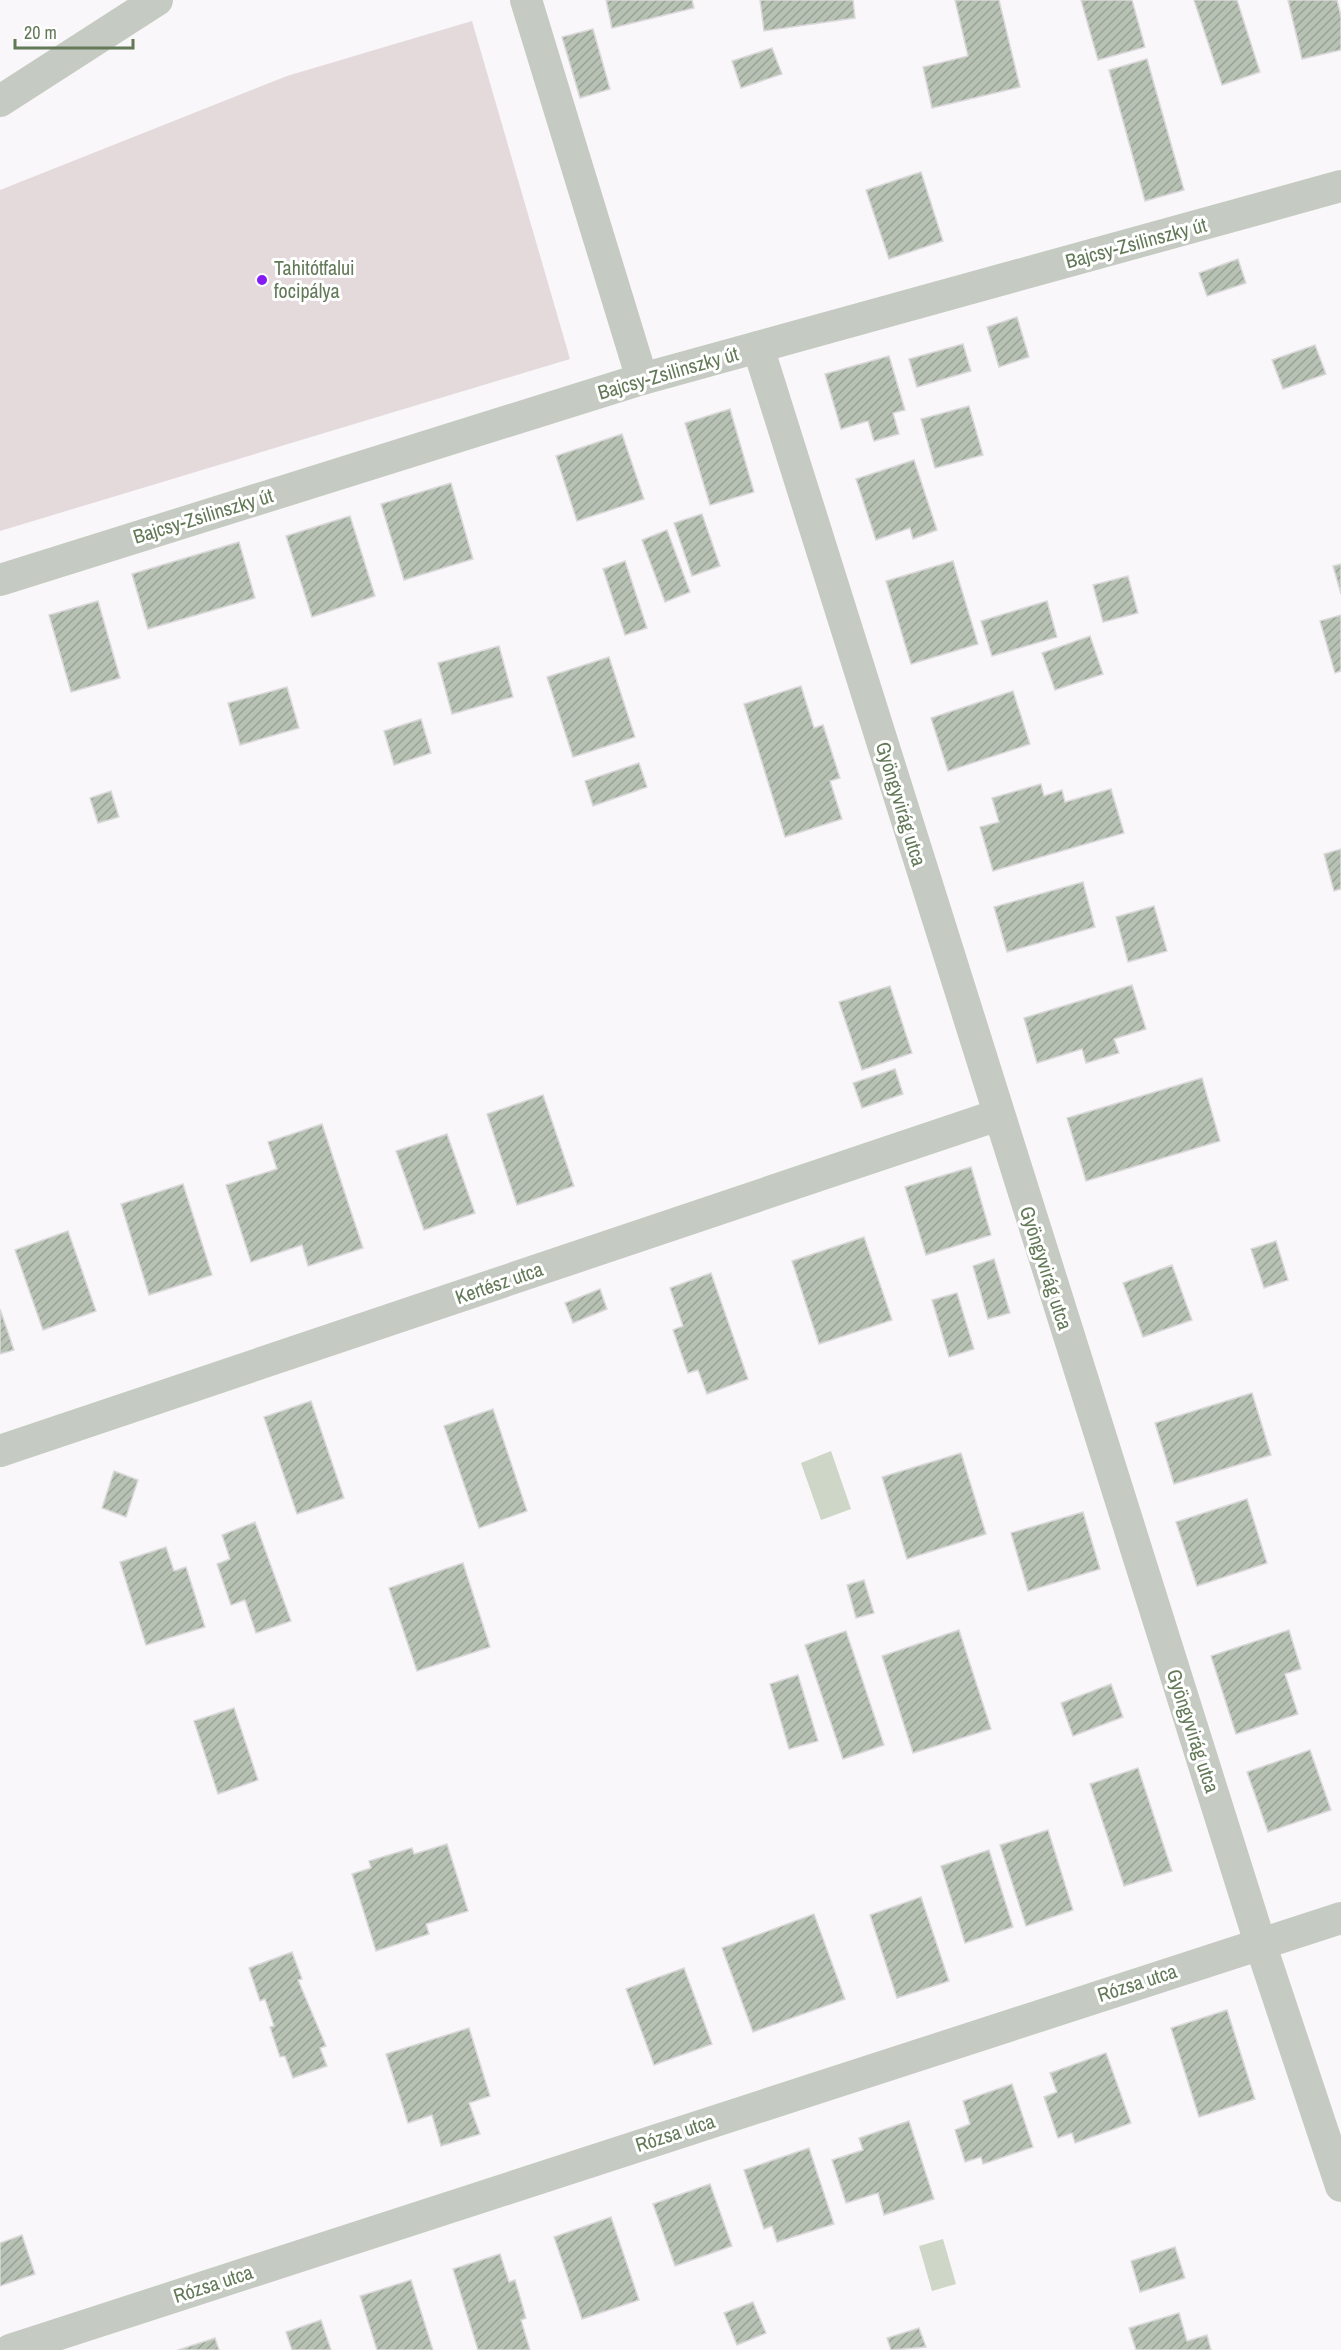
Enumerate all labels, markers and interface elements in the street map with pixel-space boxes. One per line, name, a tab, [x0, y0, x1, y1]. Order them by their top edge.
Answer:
scale bar	[15, 12, 134, 50]
text: 20 m	[24, 20, 57, 45]
street label: Bajcsy-Zsilinszky út	[1062, 211, 1210, 274]
place label: Tahitótfalui focipálya	[274, 254, 355, 304]
marker: Tahitótfalui focipálya	[255, 273, 269, 287]
street label: Bajcsy-Zsilinszky út	[594, 339, 742, 405]
street label: Bajcsy-Zsilinszky út	[130, 481, 277, 550]
street label: Gyöngyvirág utca	[870, 738, 933, 869]
street label: Gyöngyvirág utca	[1014, 1203, 1079, 1333]
street label: Kertész utca	[451, 1255, 546, 1310]
street label: Gyöngyvirág utca	[1161, 1666, 1226, 1796]
street label: Rózsa utca	[1094, 1957, 1180, 2008]
street label: Rózsa utca	[632, 2107, 718, 2158]
street label: Rózsa utca	[170, 2258, 256, 2309]

